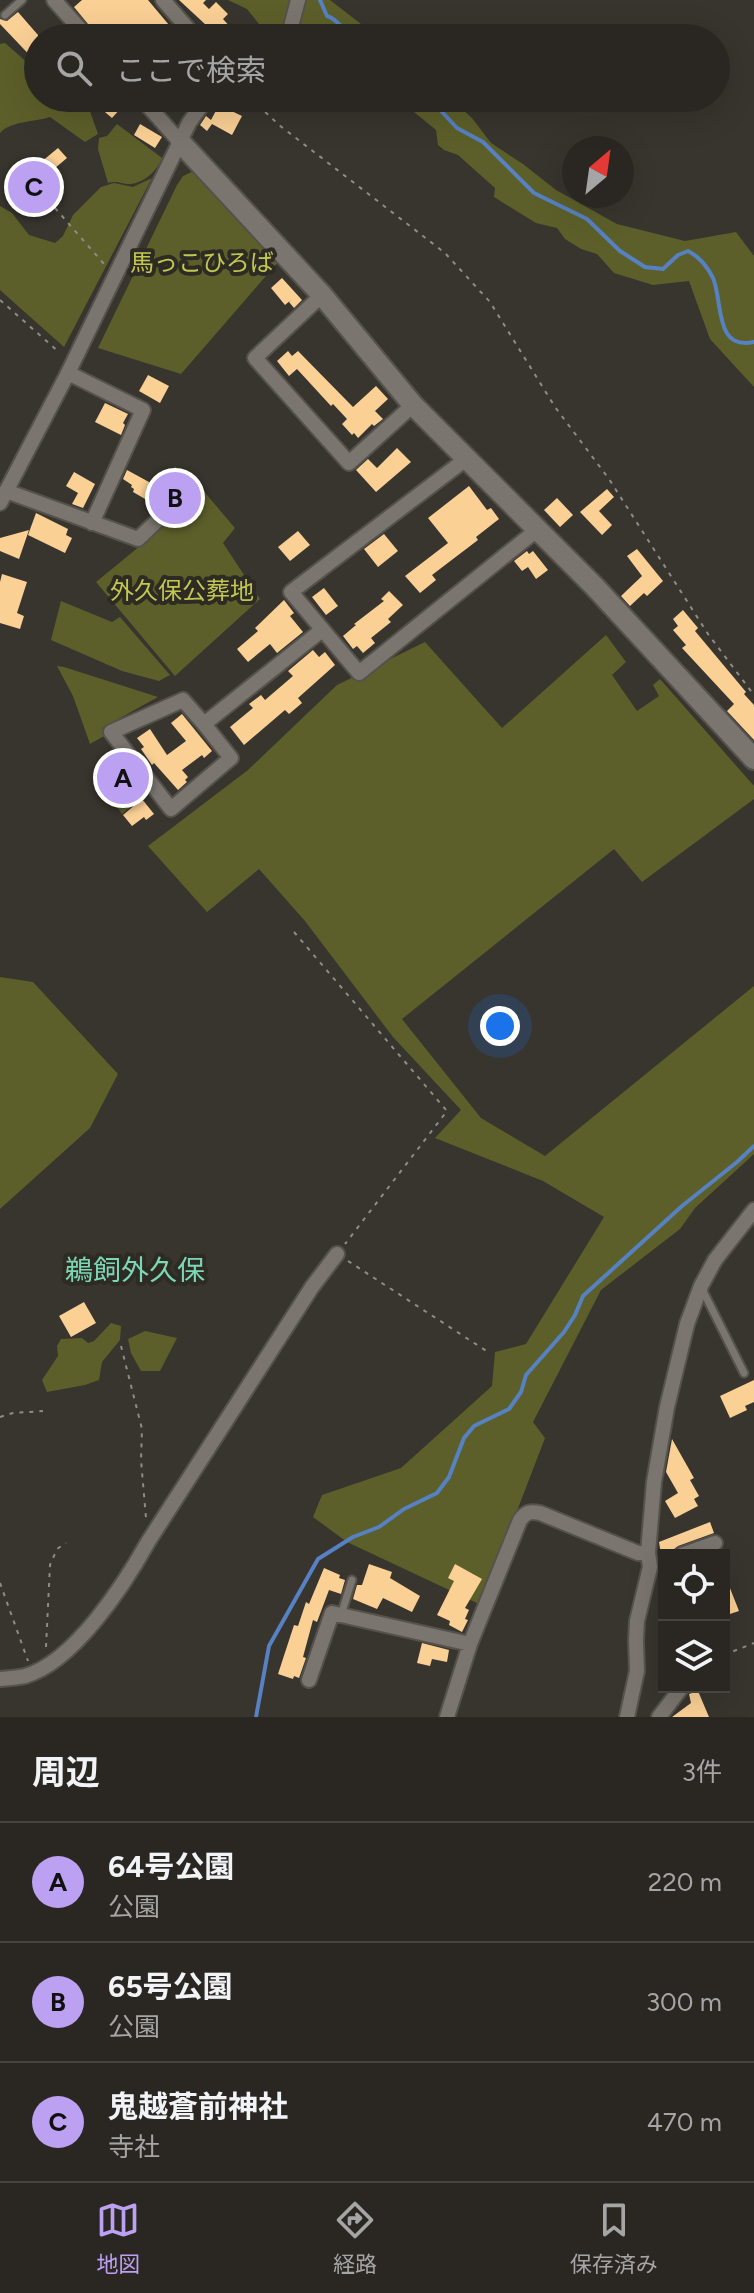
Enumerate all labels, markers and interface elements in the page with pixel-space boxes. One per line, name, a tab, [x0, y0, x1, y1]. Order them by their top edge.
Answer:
search box	[24, 24, 730, 112]
icon: search	[52, 46, 96, 90]
text: ここで検索	[116, 52, 266, 89]
north arrow	[562, 136, 634, 208]
pin: C	[8, 157, 60, 217]
park label: 馬っこひろば	[130, 248, 274, 277]
pin: B	[149, 468, 201, 528]
park label: 外久保公葬地	[110, 576, 254, 605]
pin: A	[97, 748, 149, 808]
your location	[480, 1006, 520, 1046]
district label: 鵜飼外久保	[65, 1253, 205, 1287]
map controls	[658, 1549, 730, 1693]
button: locate	[658, 1549, 730, 1621]
button: layers	[658, 1621, 730, 1693]
text: 周辺	[32, 1752, 100, 1793]
text: 3件	[682, 1756, 722, 1788]
text: 64号公園	[108, 1848, 234, 1885]
text: A	[49, 1866, 67, 1898]
text: 220 m	[648, 1866, 722, 1898]
text: 公園	[108, 1891, 160, 1923]
text: 65号公園	[108, 1968, 233, 2005]
text: B	[50, 1986, 66, 2018]
text: 300 m	[646, 1986, 722, 2018]
text: 公園	[108, 2011, 160, 2043]
text: 鬼越蒼前神社	[108, 2088, 288, 2125]
text: C	[49, 2106, 67, 2138]
text: 470 m	[647, 2106, 722, 2138]
text: 寺社	[108, 2131, 160, 2163]
tab: 地図	[96, 2198, 140, 2278]
tab: 経路	[333, 2198, 377, 2278]
tab: 保存済み	[570, 2198, 658, 2278]

